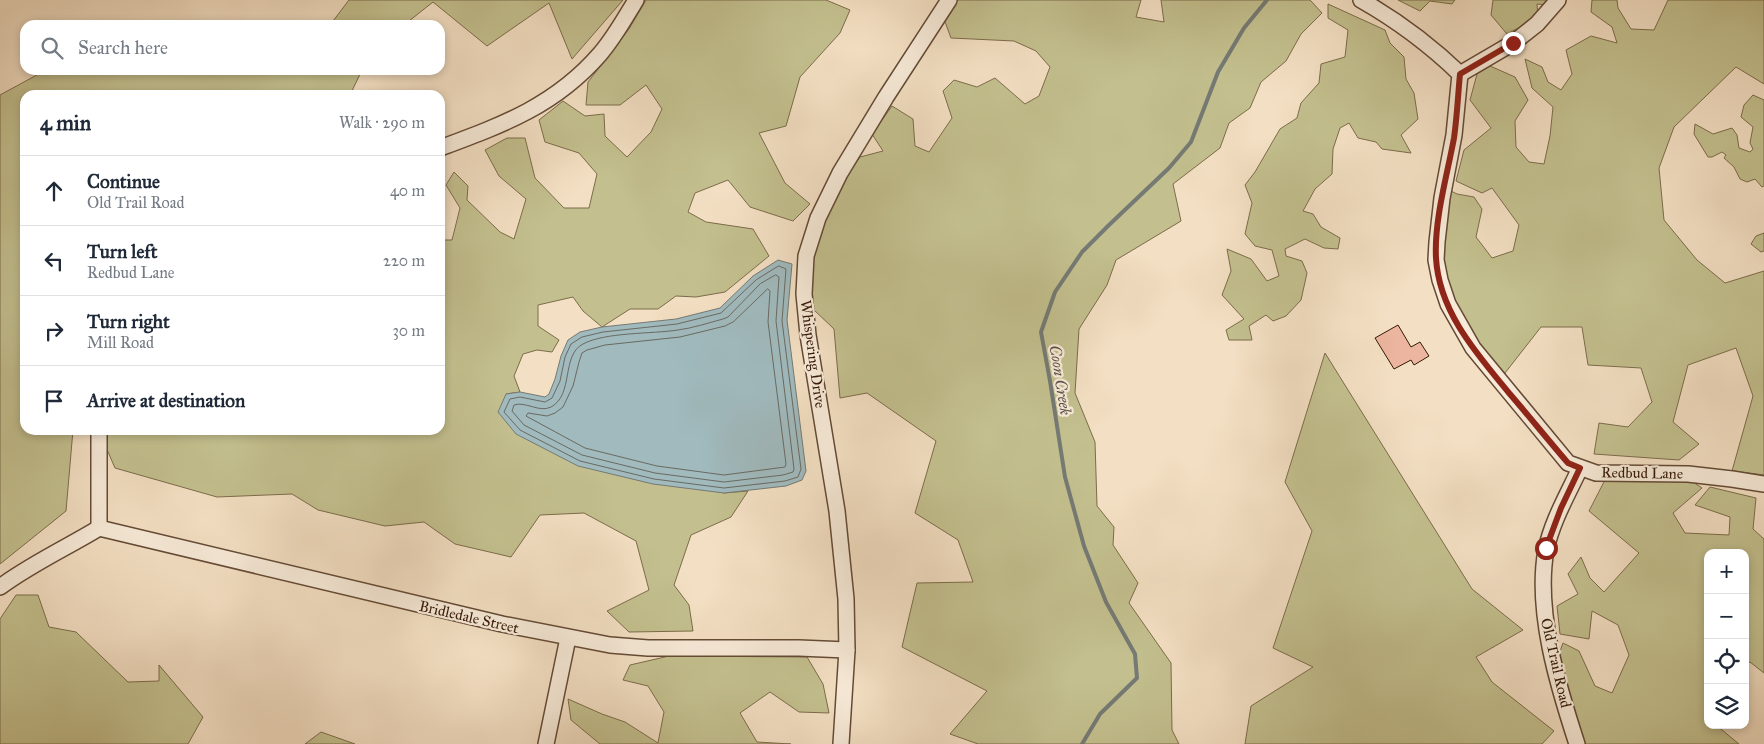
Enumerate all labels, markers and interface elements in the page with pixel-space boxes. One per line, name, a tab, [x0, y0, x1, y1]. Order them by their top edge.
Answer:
search box	[20, 20, 445, 75]
route end	[1502, 32, 1525, 55]
icon: search	[38, 34, 66, 62]
text: Search here	[78, 36, 168, 59]
text: 4 min	[40, 110, 91, 136]
text: Walk · 290 m	[339, 113, 425, 132]
text: Continue	[87, 170, 160, 193]
icon: ahead	[40, 177, 68, 205]
text: 40 m	[390, 181, 425, 200]
text: Old Trail Road	[87, 193, 185, 212]
text: Turn left	[87, 240, 157, 263]
icon: left	[40, 247, 68, 275]
text: 220 m	[383, 251, 425, 270]
text: Redbud Lane	[87, 263, 174, 282]
street label: Whispering Drive	[797, 299, 829, 409]
text: Turn right	[87, 310, 170, 333]
icon: right	[40, 317, 68, 345]
text: 30 m	[392, 321, 425, 340]
text: Mill Road	[87, 333, 154, 352]
water label: Coon Creek	[1046, 344, 1075, 417]
icon: arrive	[40, 387, 68, 415]
text: Arrive at destination	[87, 389, 245, 412]
street label: Redbud Lane	[1601, 463, 1683, 483]
route start	[1535, 537, 1558, 560]
map controls	[1704, 549, 1749, 729]
button: +	[1704, 549, 1749, 594]
button: −	[1704, 594, 1749, 639]
street label: Bridledale Street	[417, 597, 521, 637]
street label: Old Trail Road	[1537, 616, 1575, 710]
button: locate	[1704, 639, 1749, 684]
button: layers	[1704, 684, 1749, 729]

